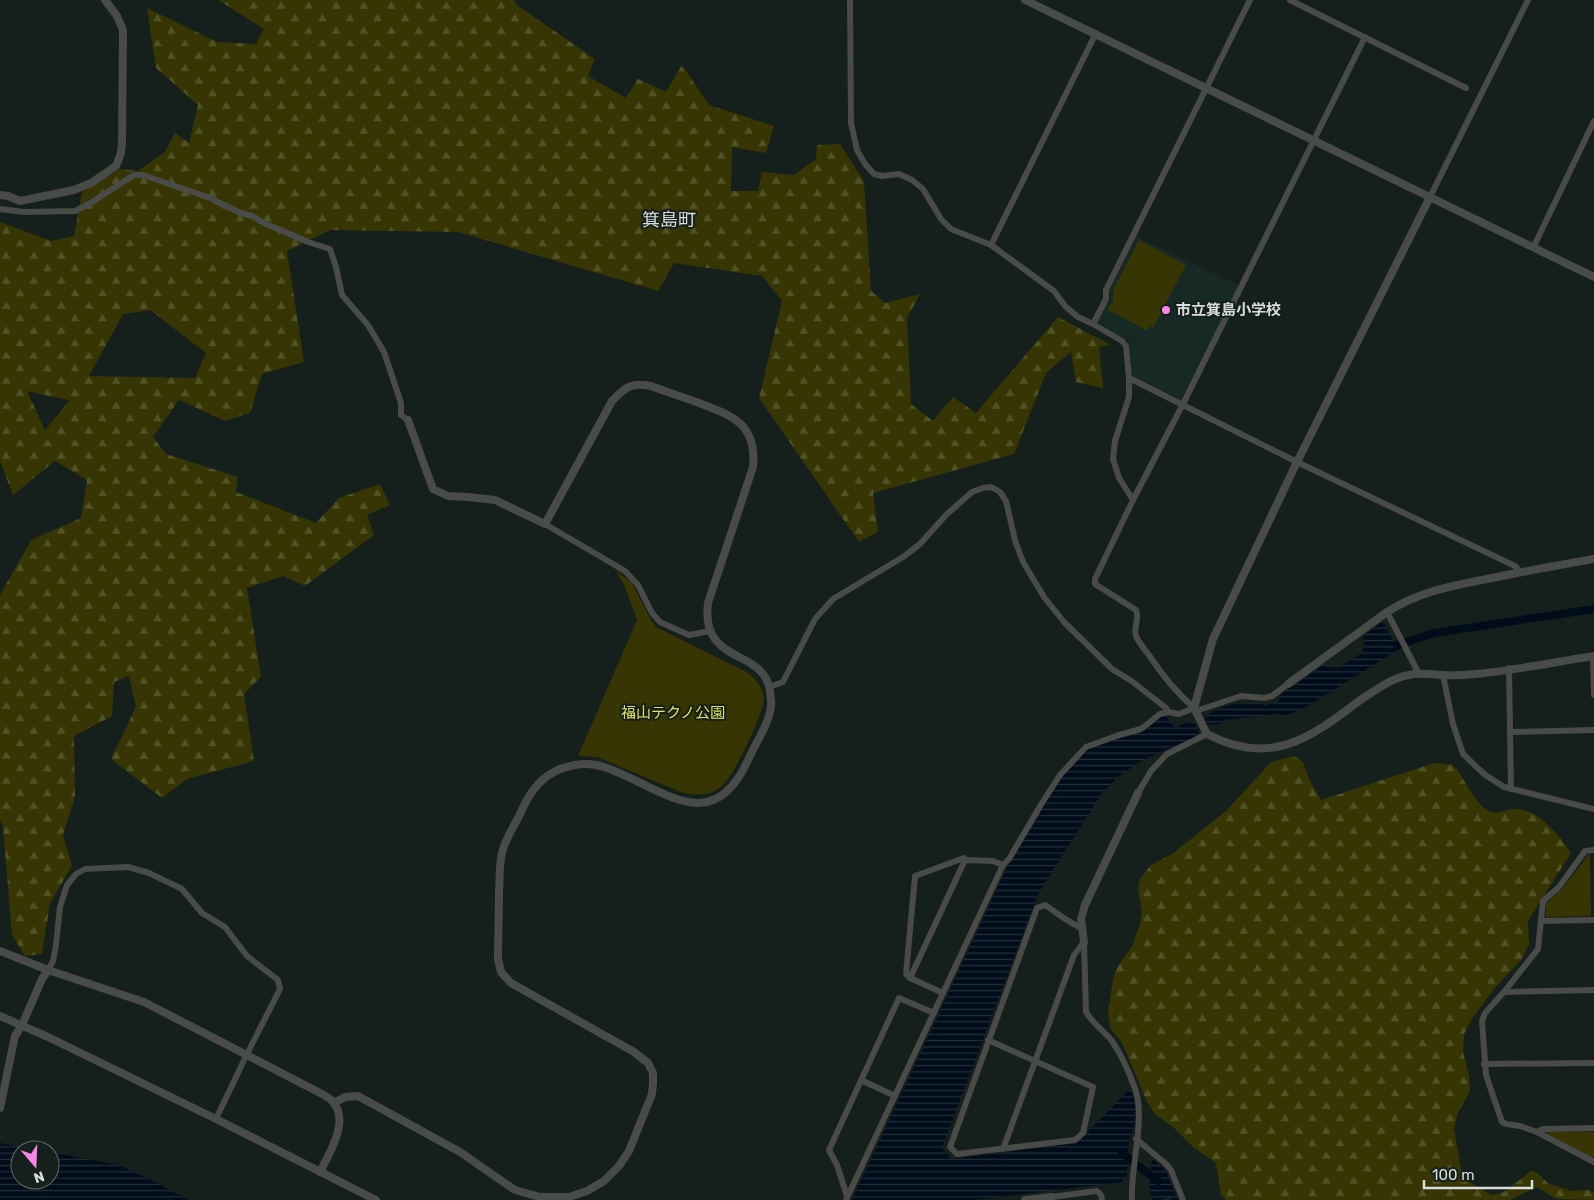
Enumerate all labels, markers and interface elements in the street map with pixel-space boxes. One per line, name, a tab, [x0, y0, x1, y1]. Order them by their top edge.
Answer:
district label: 箕島町	[642, 209, 696, 231]
place label: 市立箕島小学校	[1176, 301, 1281, 319]
marker: 市立箕島小学校	[1160, 304, 1172, 316]
park label: 福山テクノ公園	[621, 704, 725, 722]
north arrow	[10, 1140, 60, 1190]
scale bar	[1424, 1158, 1532, 1190]
text: 100 m	[1432, 1166, 1474, 1184]
text: N	[32, 1167, 47, 1186]

